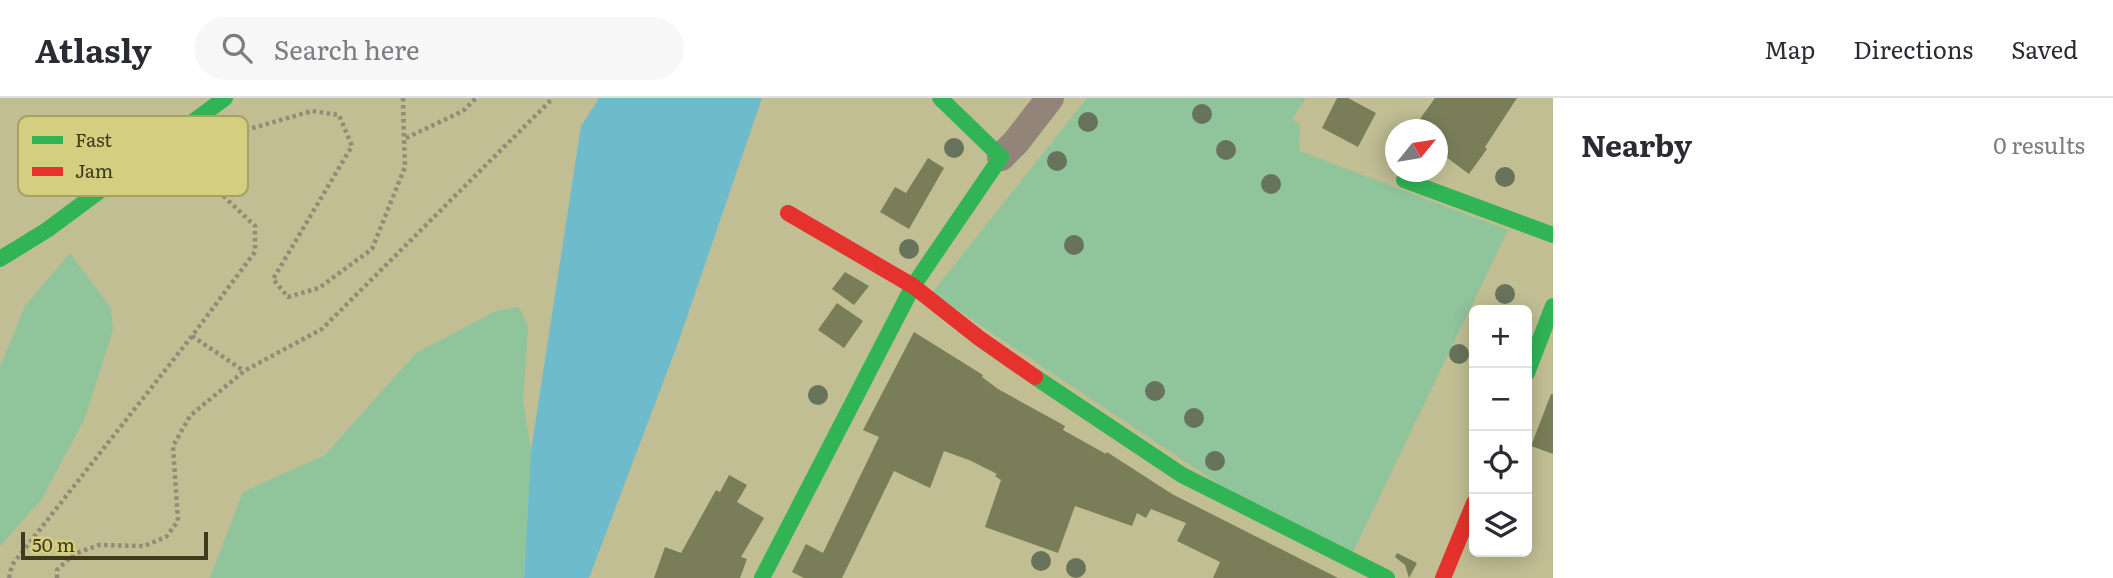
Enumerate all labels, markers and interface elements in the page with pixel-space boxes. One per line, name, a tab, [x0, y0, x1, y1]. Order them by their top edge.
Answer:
search box	[194, 17, 684, 80]
text: Atlasly	[35, 24, 152, 73]
icon: search	[218, 29, 256, 67]
text: Search here	[274, 29, 420, 68]
text: Map	[1764, 31, 1815, 66]
text: Directions	[1853, 31, 1973, 66]
text: Saved	[2011, 31, 2078, 66]
legend	[18, 116, 248, 196]
north arrow	[1385, 119, 1448, 182]
text: Nearby	[1581, 122, 1692, 166]
text: Fast	[75, 125, 112, 153]
text: 0 results	[1993, 127, 2085, 161]
text: Jam	[75, 156, 113, 184]
map controls	[1469, 305, 1532, 557]
button: +	[1469, 305, 1532, 368]
button: −	[1469, 368, 1532, 431]
button: locate	[1469, 431, 1532, 494]
button: layers	[1469, 494, 1532, 557]
scale bar	[21, 529, 208, 561]
text: 50 m	[32, 530, 75, 558]

